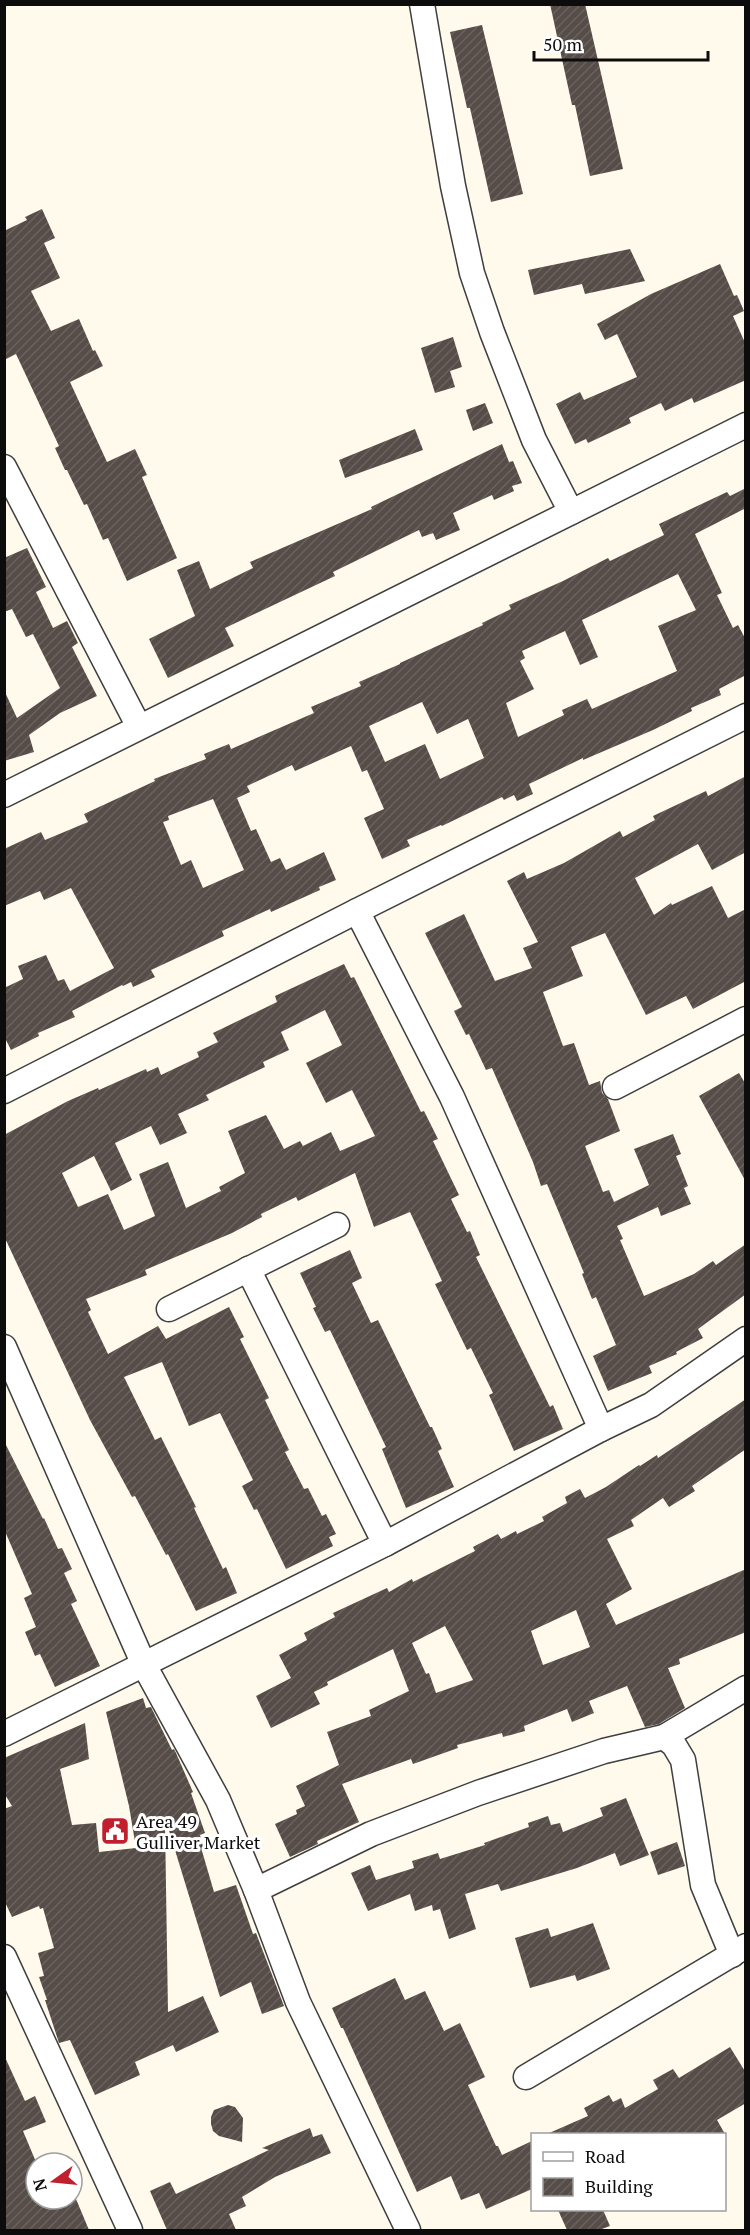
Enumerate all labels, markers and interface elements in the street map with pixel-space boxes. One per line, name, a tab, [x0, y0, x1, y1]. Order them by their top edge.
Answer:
scale bar	[534, 24, 708, 62]
text: 50 m	[543, 32, 583, 56]
place label: Area 49 Gulliver Market	[136, 1809, 261, 1854]
public building icon: Area 49 Gulliver Market	[99, 1815, 131, 1847]
legend	[531, 2133, 726, 2211]
text: Road	[585, 2144, 625, 2168]
north arrow	[24, 2151, 84, 2211]
text: Building	[585, 2174, 653, 2198]
text: N	[27, 2176, 52, 2194]

